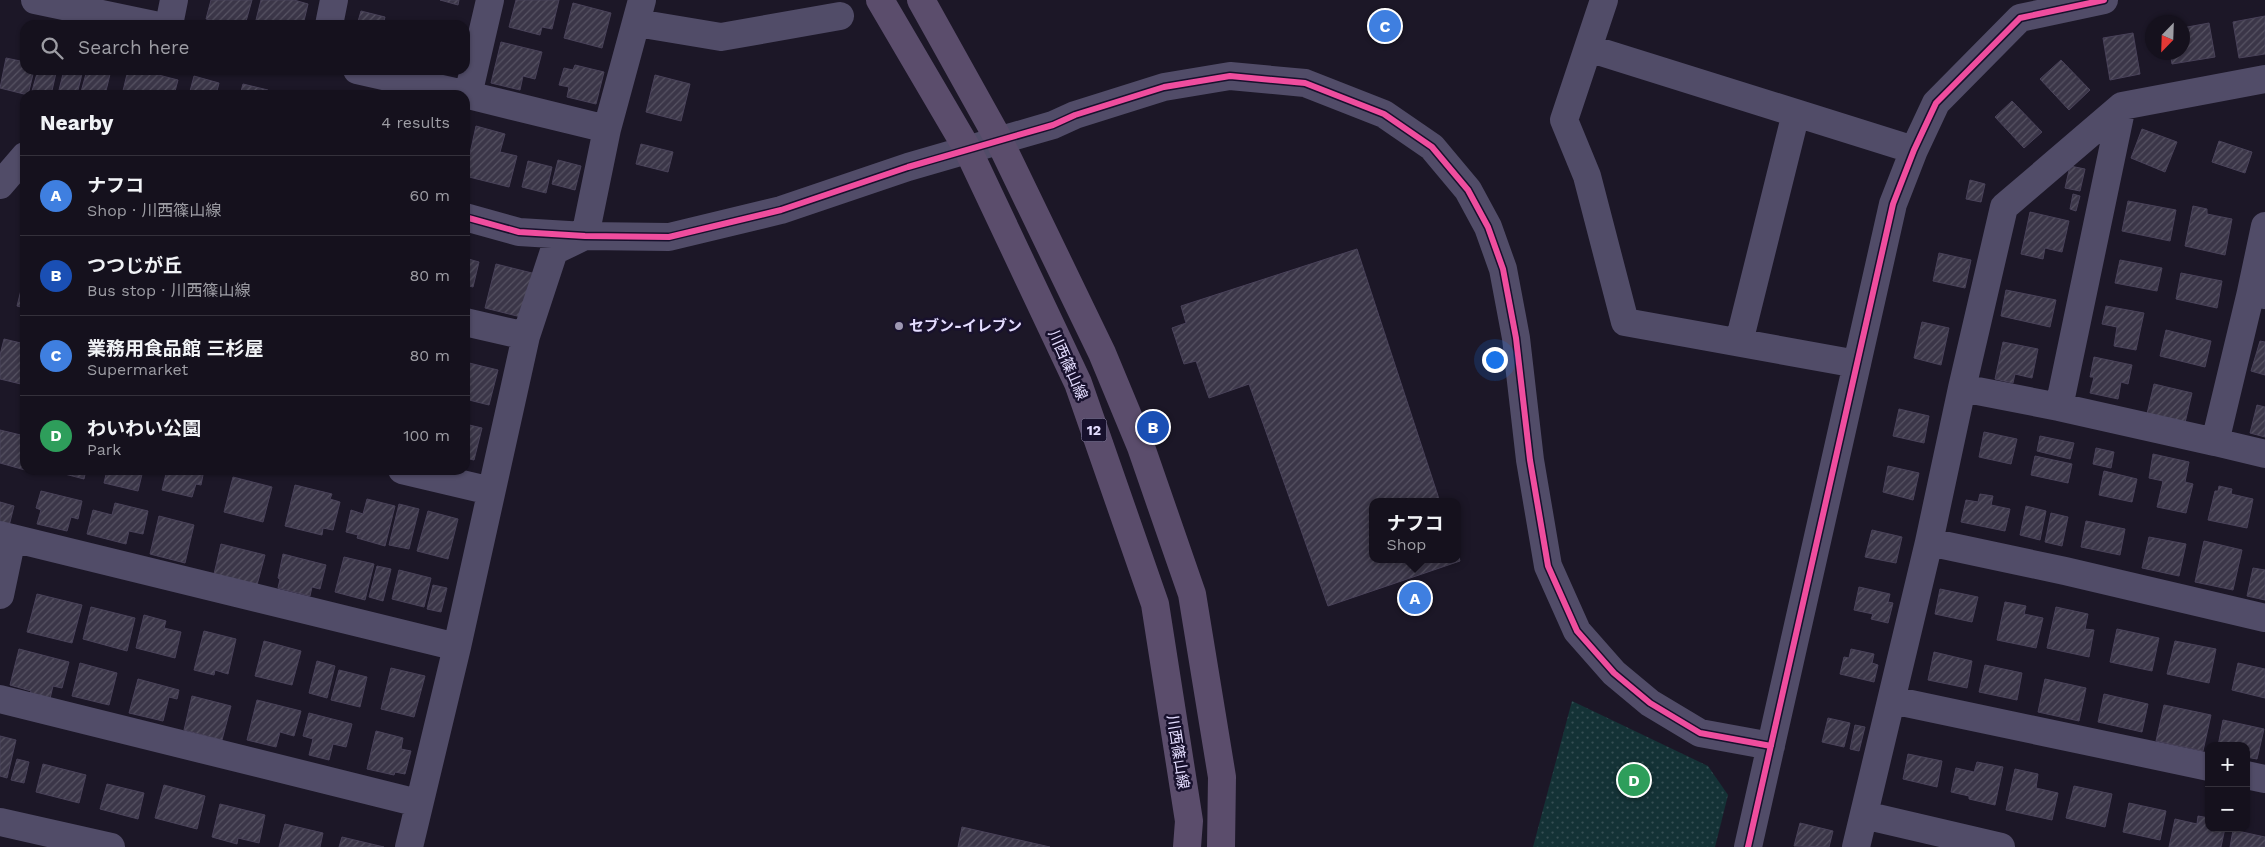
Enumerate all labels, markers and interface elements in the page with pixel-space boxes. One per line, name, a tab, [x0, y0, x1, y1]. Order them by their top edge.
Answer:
pin: C	[1369, 7, 1401, 45]
north arrow	[2145, 15, 2190, 60]
search box	[20, 20, 470, 75]
icon: search	[38, 34, 66, 62]
text: Search here	[78, 36, 189, 59]
text: Nearby	[40, 110, 113, 135]
text: 4 results	[381, 113, 450, 132]
text: ナフコ	[87, 174, 144, 197]
text: A	[51, 186, 61, 205]
text: 60 m	[410, 186, 450, 205]
text: Shop · 川西篠山線	[87, 201, 221, 220]
text: つつじが丘	[87, 254, 182, 277]
text: B	[51, 266, 61, 285]
text: 80 m	[409, 266, 450, 285]
text: Bus stop · 川西篠山線	[87, 281, 251, 300]
place label: セブン-イレブン	[909, 317, 1022, 335]
marker: セブン-イレブン	[893, 320, 905, 332]
street label: 川西篠山線	[1045, 327, 1091, 403]
text: 業務用食品館 三杉屋	[87, 337, 263, 360]
text: C	[51, 346, 61, 365]
text: 80 m	[409, 346, 450, 365]
your location	[1482, 347, 1508, 373]
text: Supermarket	[87, 360, 188, 379]
pin: B	[1137, 408, 1169, 446]
text: わいわい公園	[87, 417, 201, 440]
road number: 12	[1082, 418, 1106, 442]
text: D	[50, 426, 62, 445]
text: 100 m	[403, 426, 450, 445]
text: Park	[87, 440, 121, 459]
popup	[1369, 498, 1461, 563]
text: ナフコ	[1386, 512, 1444, 535]
text: Shop	[1386, 535, 1426, 554]
pin: A	[1399, 579, 1431, 617]
street label: 川西篠山線	[1163, 714, 1193, 790]
map controls	[2205, 742, 2250, 832]
button: +	[2205, 742, 2250, 787]
pin: D	[1618, 761, 1650, 799]
button: −	[2205, 787, 2250, 832]

